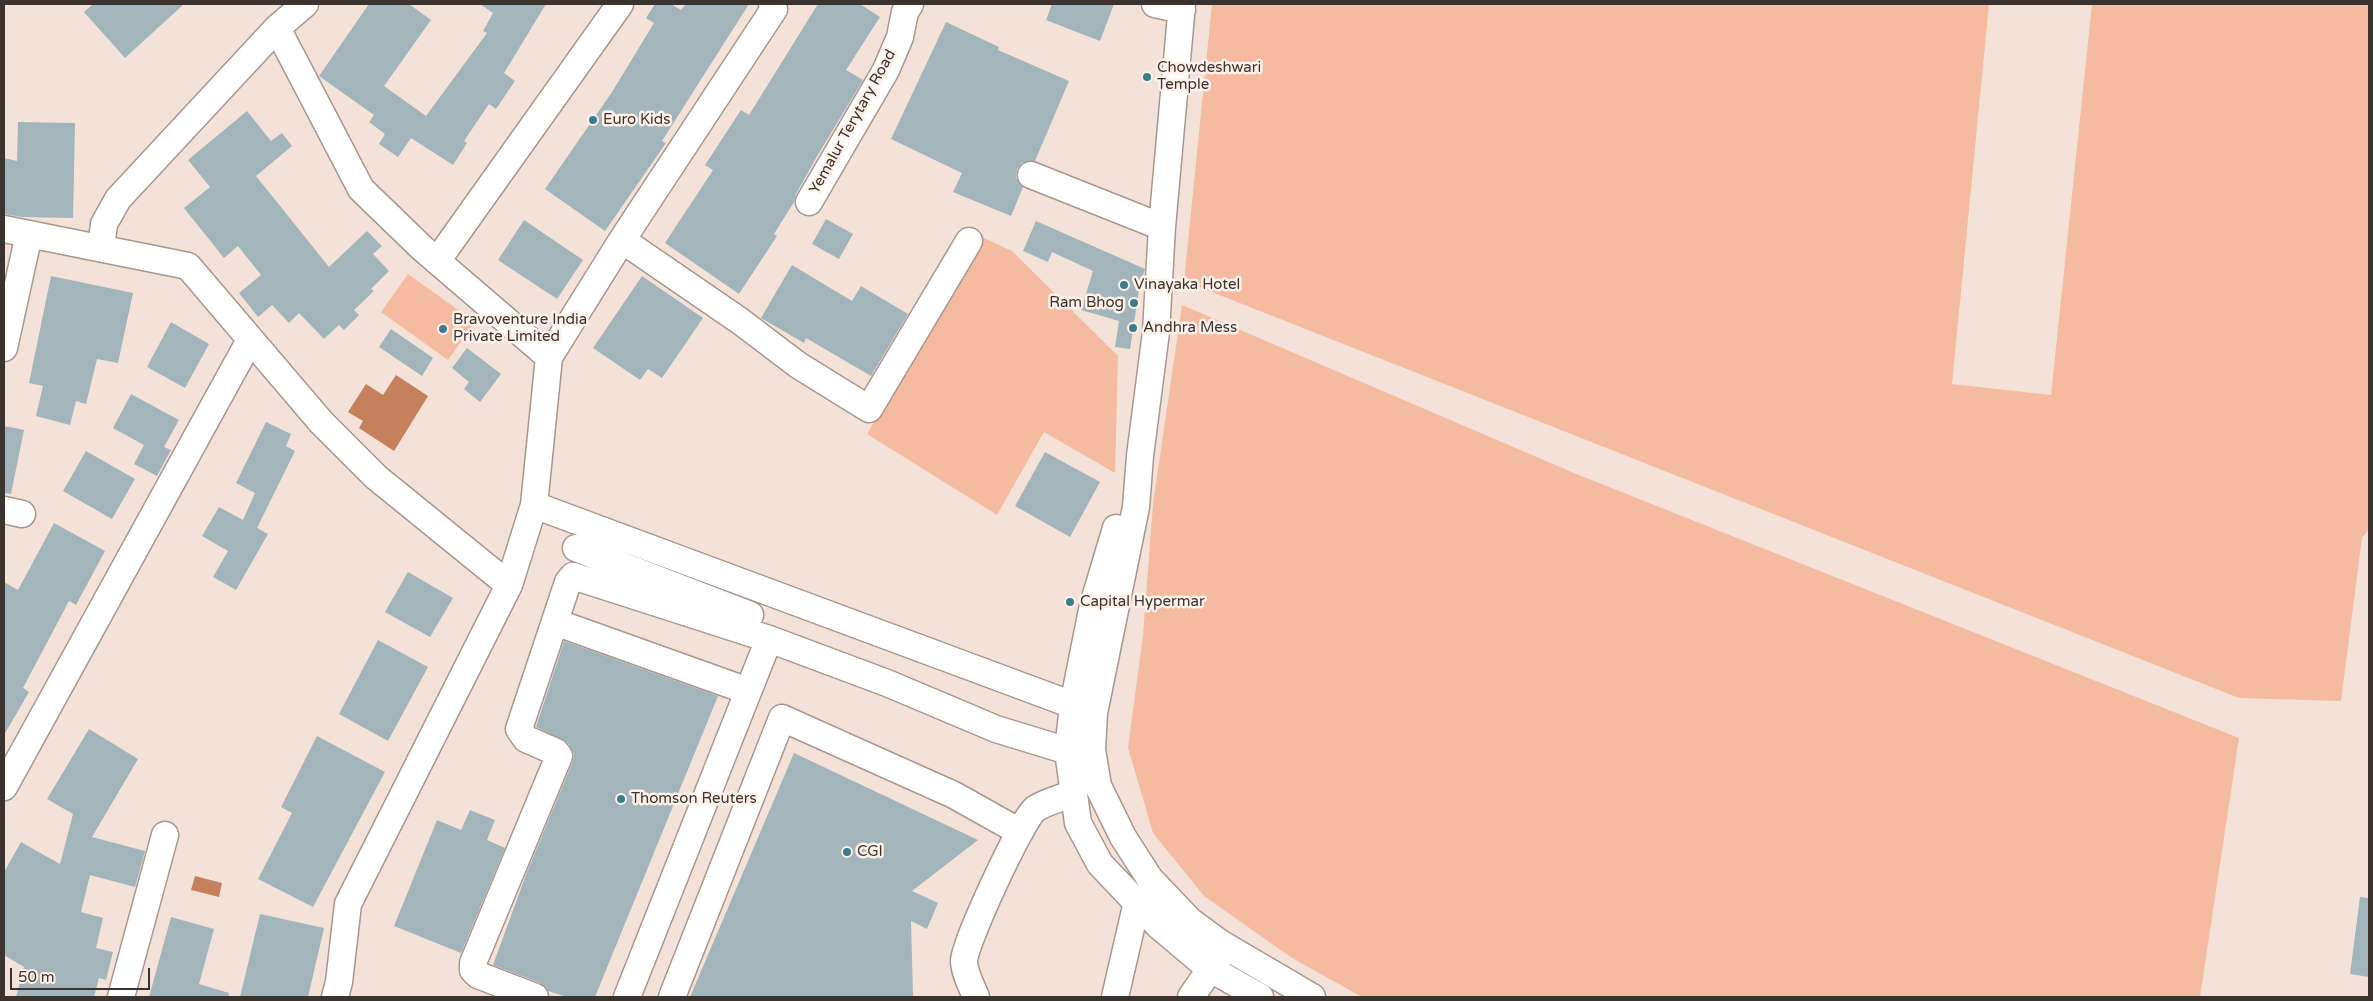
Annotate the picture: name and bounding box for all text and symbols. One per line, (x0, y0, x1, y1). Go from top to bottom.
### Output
street label: Yemalur Terytary Road (806, 47, 900, 197)
place label: Chowdeshwari Temple (1157, 59, 1261, 94)
marker: Chowdeshwari Temple (1141, 71, 1153, 83)
place label: Euro Kids (603, 111, 670, 129)
marker: Euro Kids (587, 114, 599, 126)
place label: Vinayaka Hotel (1134, 276, 1240, 294)
marker: Vinayaka Hotel (1118, 279, 1130, 291)
place label: Ram Bhog (1049, 294, 1124, 312)
marker: Ram Bhog (1128, 297, 1140, 309)
place label: Bravoventure India Private Limited (453, 311, 587, 346)
place label: Andhra Mess (1143, 319, 1237, 337)
marker: Andhra Mess (1127, 322, 1139, 334)
marker: Bravoventure India Private Limited (437, 323, 449, 335)
place label: Capital Hypermar (1080, 593, 1205, 611)
marker: Capital Hypermar (1064, 596, 1076, 608)
place label: Thomson Reuters (631, 790, 757, 808)
marker: Thomson Reuters (615, 793, 627, 805)
place label: CGI (857, 843, 883, 861)
marker: CGI (841, 846, 853, 858)
scale bar (12, 958, 152, 990)
text: 50 m (18, 968, 55, 986)

